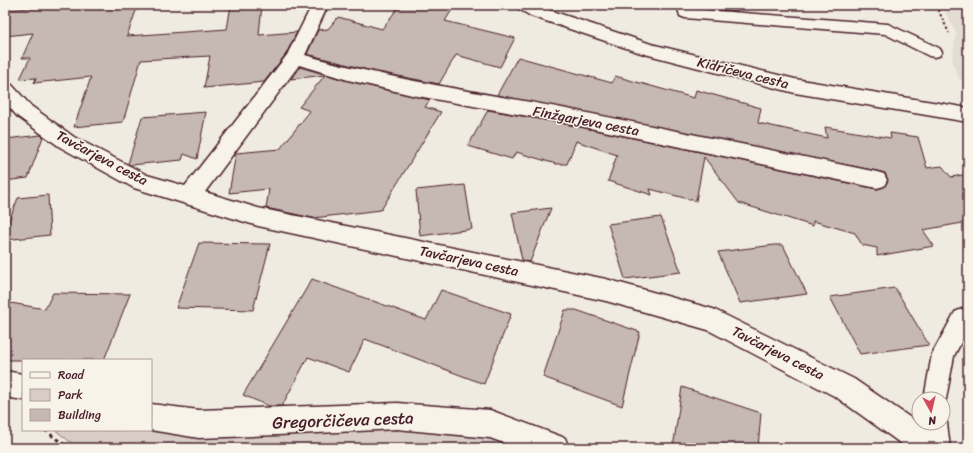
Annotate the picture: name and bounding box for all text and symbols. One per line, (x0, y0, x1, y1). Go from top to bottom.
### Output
street label: Kidričeva cesta (695, 50, 791, 96)
street label: Finžgarjeva cesta (531, 98, 641, 144)
street label: Tavčarjeva cesta (52, 123, 152, 193)
street label: Tavčarjeva cesta (417, 238, 521, 284)
street label: Tavčarjeva cesta (727, 319, 829, 387)
legend (22, 359, 152, 431)
text: Road (58, 364, 85, 386)
text: Park (58, 384, 83, 406)
north arrow (911, 391, 951, 431)
street label: Gregorčičeva cesta (272, 403, 415, 437)
text: Building (58, 404, 101, 426)
text: N (927, 410, 938, 430)

